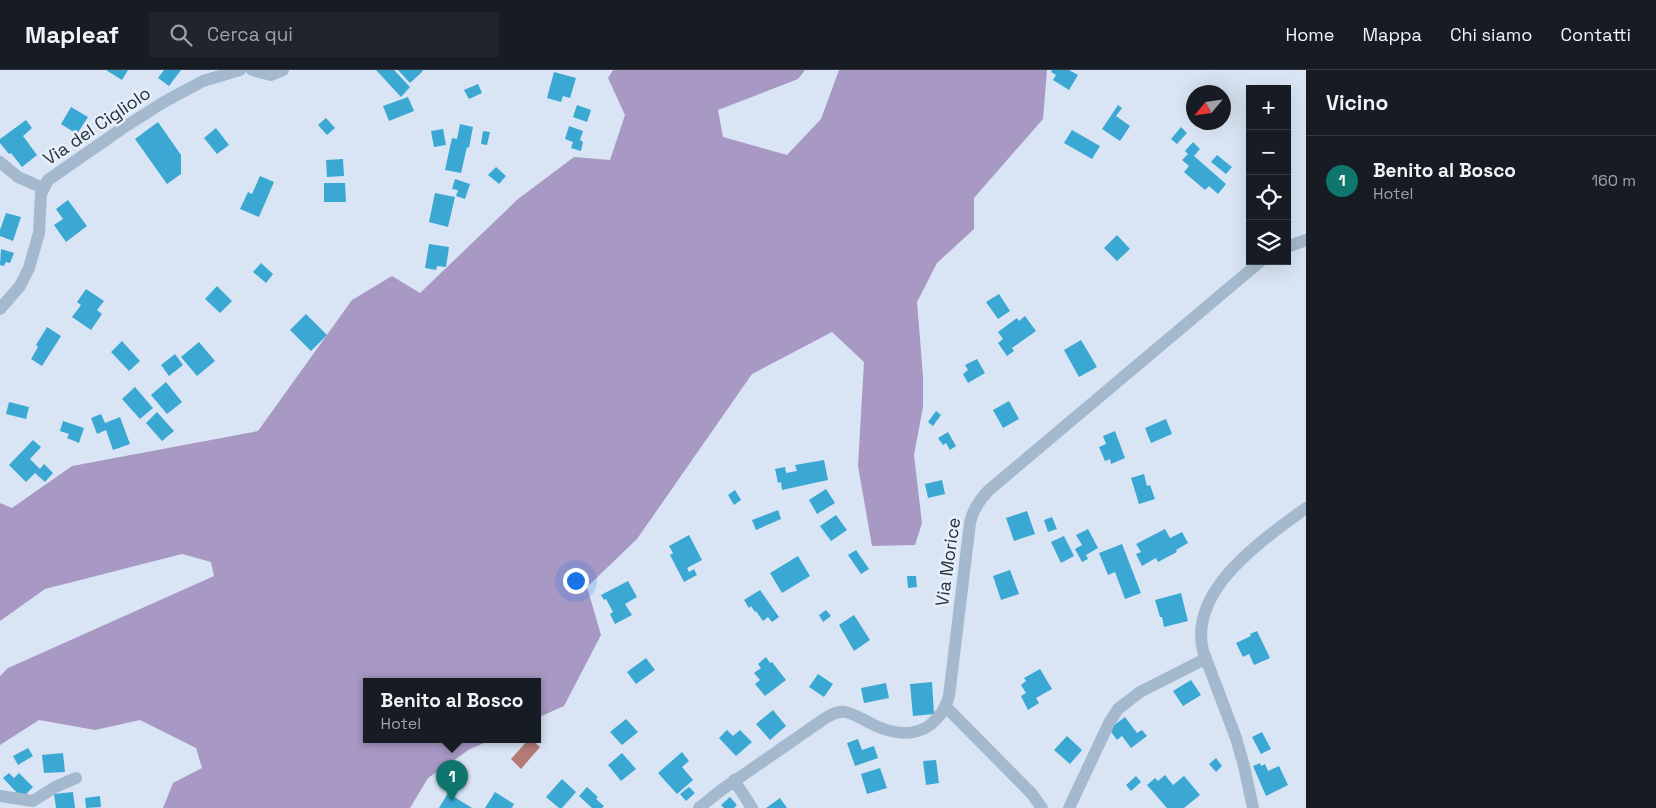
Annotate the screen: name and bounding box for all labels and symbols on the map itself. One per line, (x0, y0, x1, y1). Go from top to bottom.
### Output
street label: Via del Cigliolo (39, 81, 155, 170)
north arrow (1186, 85, 1231, 130)
street label: Via Morice (930, 516, 965, 608)
your location (563, 568, 589, 594)
pin: 1 (436, 760, 468, 801)

